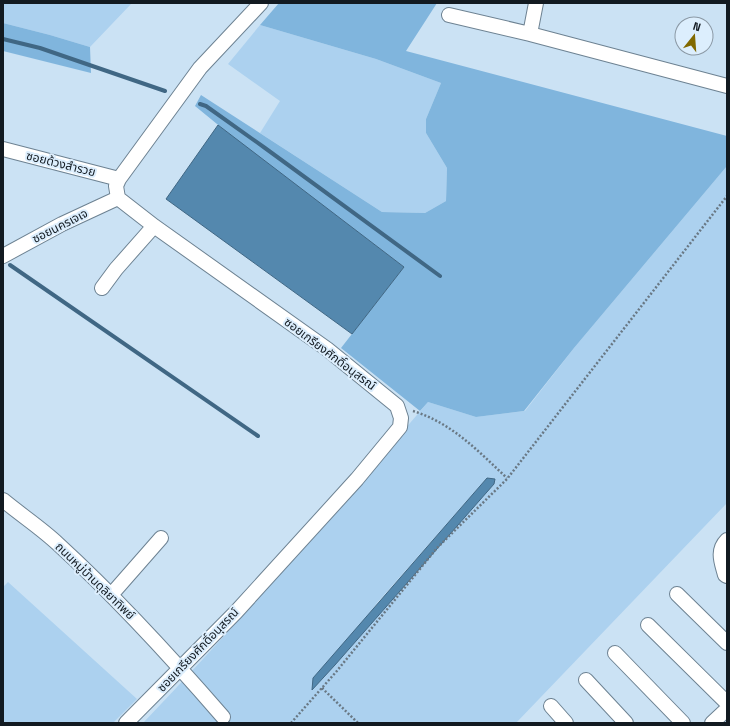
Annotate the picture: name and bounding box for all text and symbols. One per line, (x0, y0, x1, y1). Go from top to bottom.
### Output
north arrow (674, 16, 714, 56)
text: N (691, 19, 702, 34)
street label: ซอยด้วงสำรวย (25, 148, 97, 180)
street label: ซอยนครเจเจ (29, 205, 91, 247)
street label: ซอยเกรียงศักดิ์อนุสรณ์ (281, 314, 379, 394)
street label: ถนนหมู่บ้านดุลิยาทิพย์ (52, 539, 138, 623)
street label: ซอยเกรียงศักดิ์อนุสรณ์ (154, 605, 242, 695)

